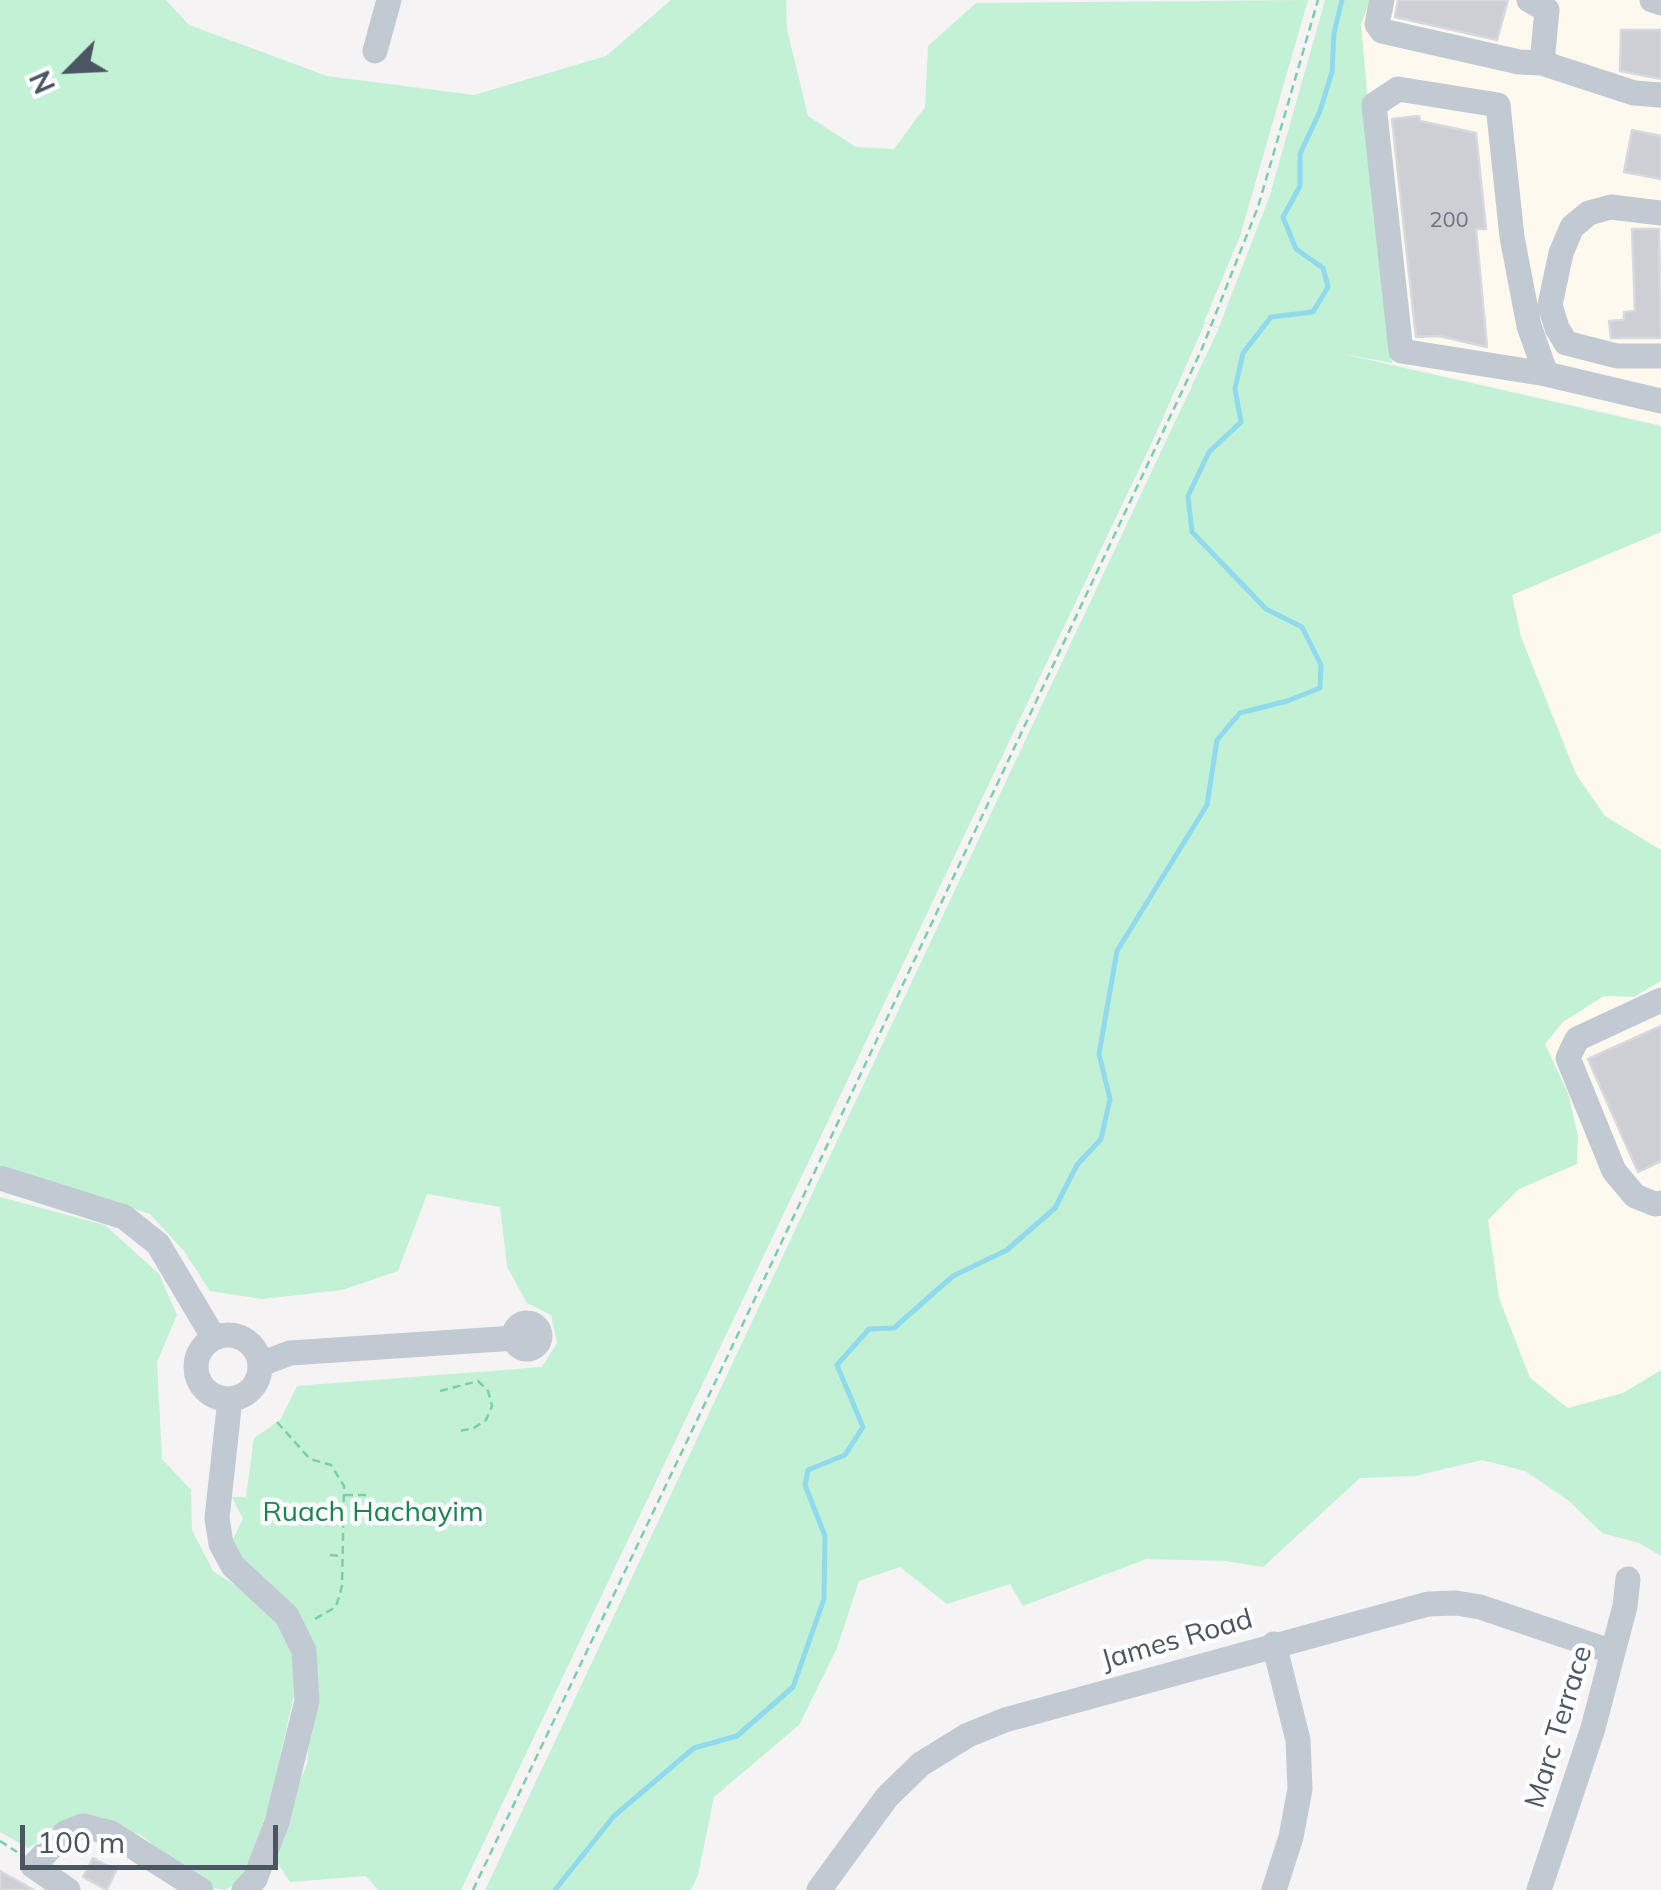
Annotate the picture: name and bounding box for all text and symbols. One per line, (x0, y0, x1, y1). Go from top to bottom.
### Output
north arrow (20, 20, 120, 120)
text: N (22, 66, 62, 99)
house number: 200 (1429, 207, 1469, 233)
park label: Ruach Hachayim (262, 1496, 484, 1530)
street label: James Road (1098, 1602, 1256, 1678)
street label: Marc Terrace (1518, 1642, 1600, 1812)
scale bar (25, 1805, 282, 1867)
text: 100 m (37, 1823, 125, 1861)

